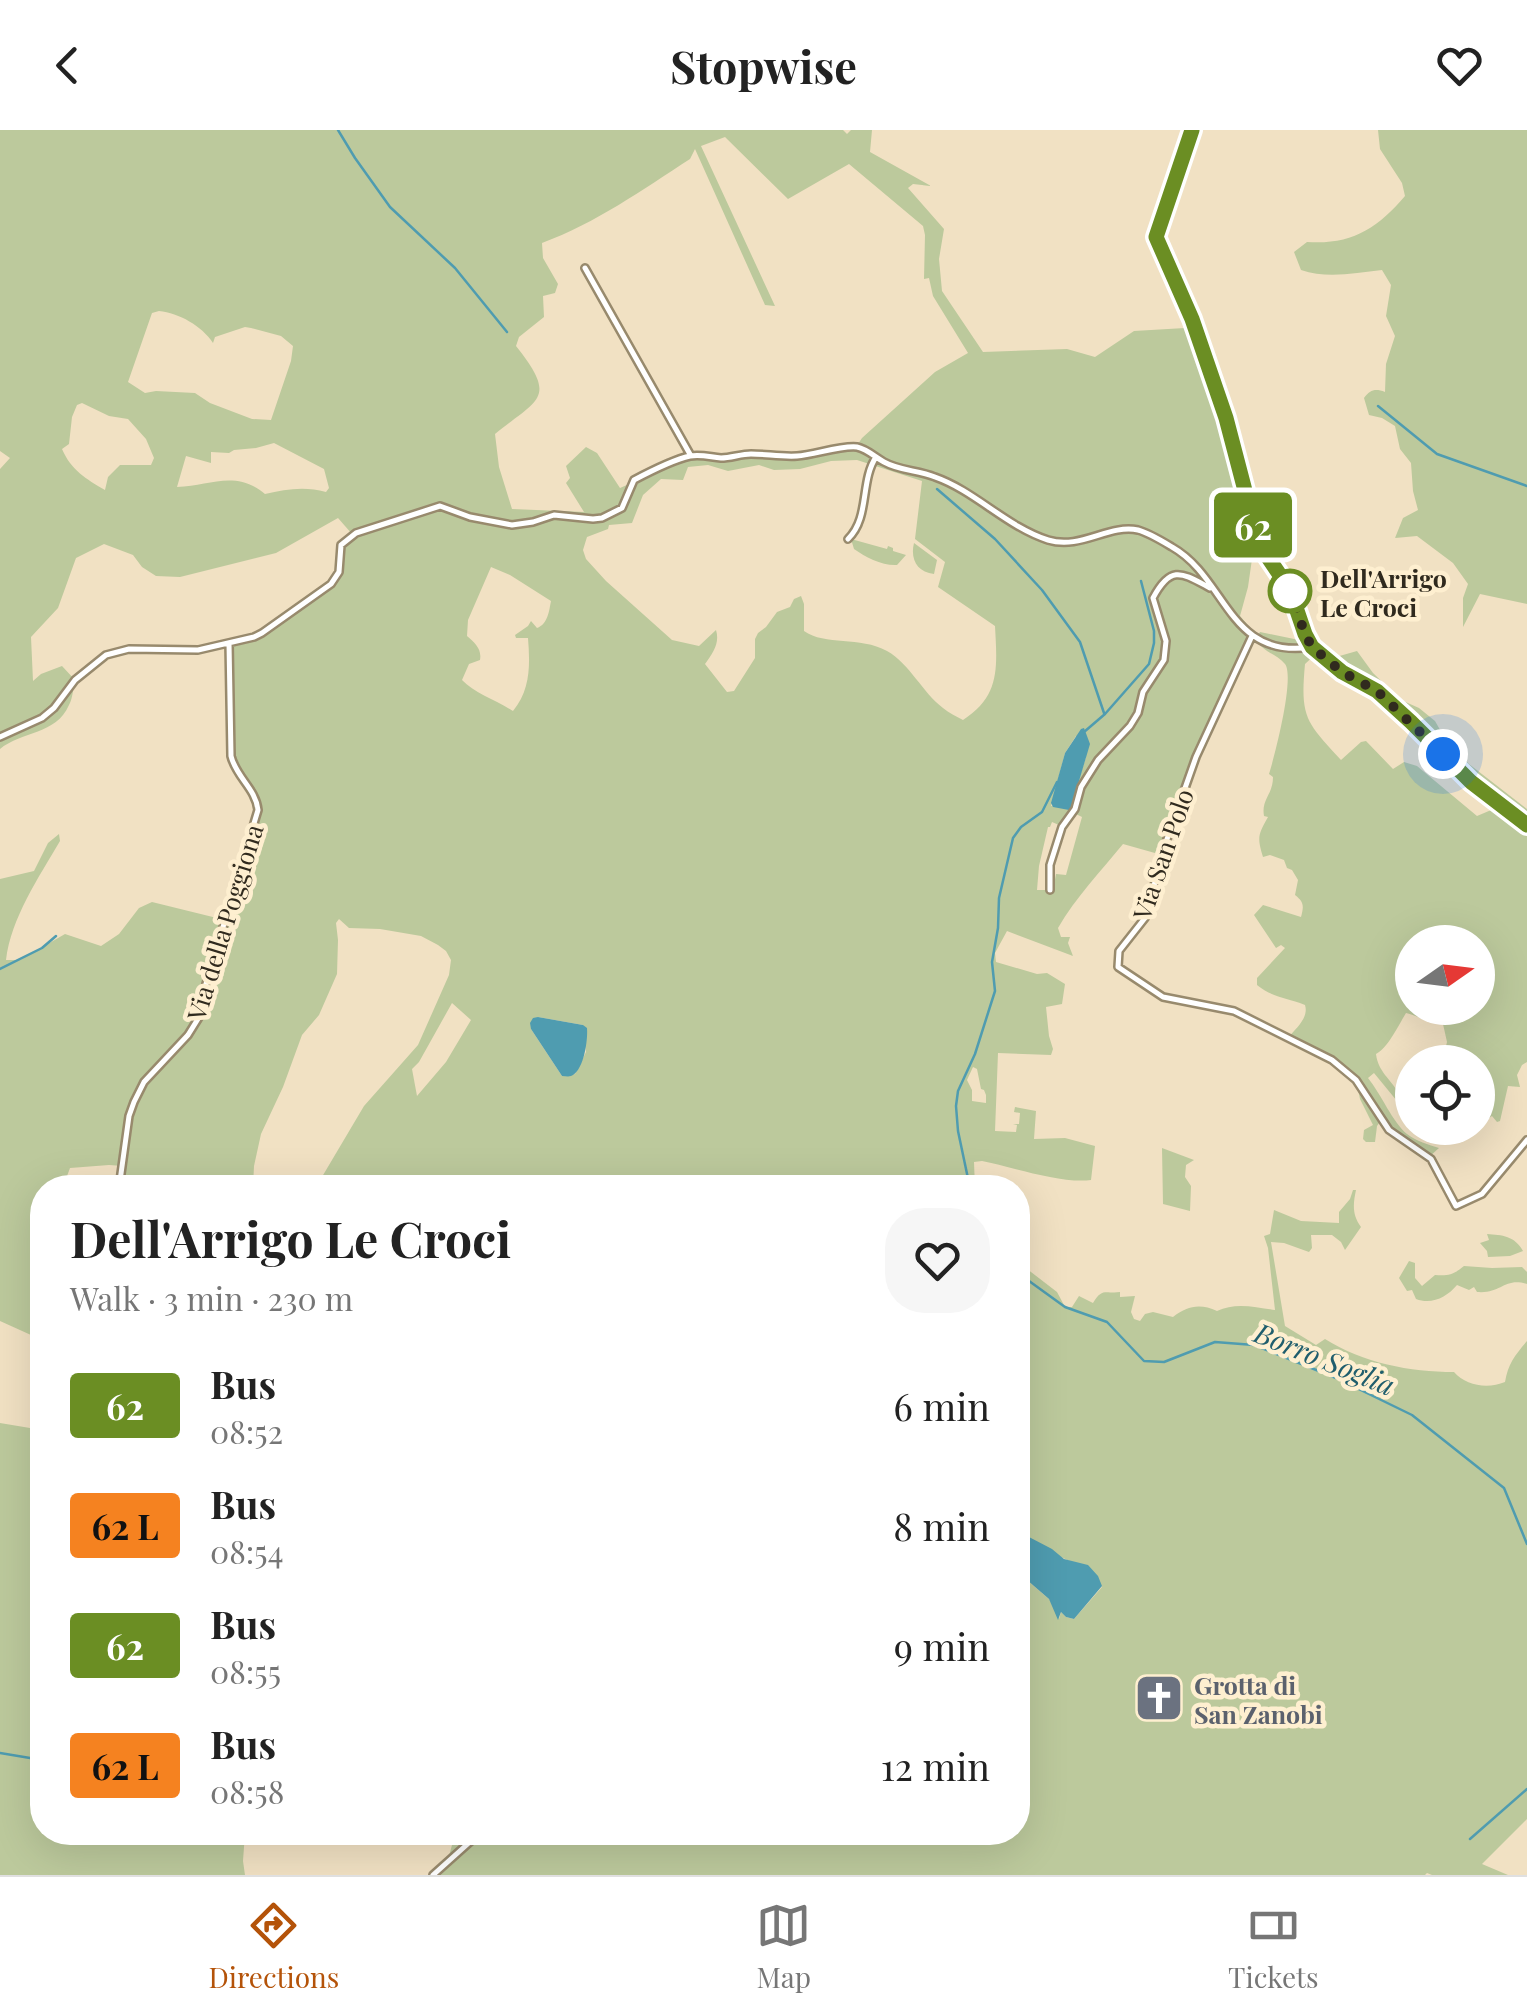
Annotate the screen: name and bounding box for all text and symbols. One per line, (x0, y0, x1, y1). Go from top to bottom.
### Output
text: Stopwise (670, 35, 857, 95)
icon: back (40, 38, 95, 93)
icon: heart (1432, 38, 1487, 93)
line badge: 62 (1208, 492, 1298, 558)
text: 62 (1234, 502, 1272, 549)
place label: Dell'Arrigo Le Croci (1320, 561, 1447, 623)
marker: Dell'Arrigo Le Croci (1269, 570, 1311, 612)
your location (1418, 729, 1468, 779)
street label: Via San Polo (1124, 784, 1200, 925)
street label: Via della Poggiona (178, 819, 270, 1025)
north arrow (1395, 925, 1495, 1025)
map controls (1395, 925, 1495, 1145)
button: locate (1395, 1045, 1495, 1145)
text: Dell'Arrigo Le Croci (70, 1206, 511, 1270)
button: heart (885, 1208, 990, 1313)
text: Walk · 3 min · 230 m (70, 1276, 353, 1319)
water label: Borro Soglia (1249, 1313, 1401, 1403)
text: Bus (210, 1358, 276, 1409)
text: 6 min (893, 1380, 990, 1431)
text: 62 (106, 1382, 144, 1429)
text: 08:52 (210, 1409, 283, 1452)
text: Bus (210, 1478, 276, 1529)
text: 8 min (893, 1500, 990, 1551)
text: 62 L (91, 1502, 159, 1549)
text: 08:54 (210, 1529, 283, 1572)
text: Bus (210, 1598, 276, 1649)
text: 9 min (894, 1620, 990, 1671)
text: 62 (106, 1622, 144, 1669)
text: 08:55 (210, 1649, 281, 1692)
place label: Grotta di San Zanobi (1194, 1668, 1323, 1730)
church icon: Grotta di San Zanobi (1133, 1672, 1185, 1724)
text: Bus (210, 1718, 276, 1769)
text: 12 min (881, 1740, 990, 1791)
text: 62 L (91, 1742, 159, 1789)
text: 08:58 (210, 1769, 284, 1812)
tab: Directions (208, 1898, 339, 1995)
tab: Map (756, 1898, 811, 1995)
tab: Tickets (1228, 1898, 1319, 1995)

